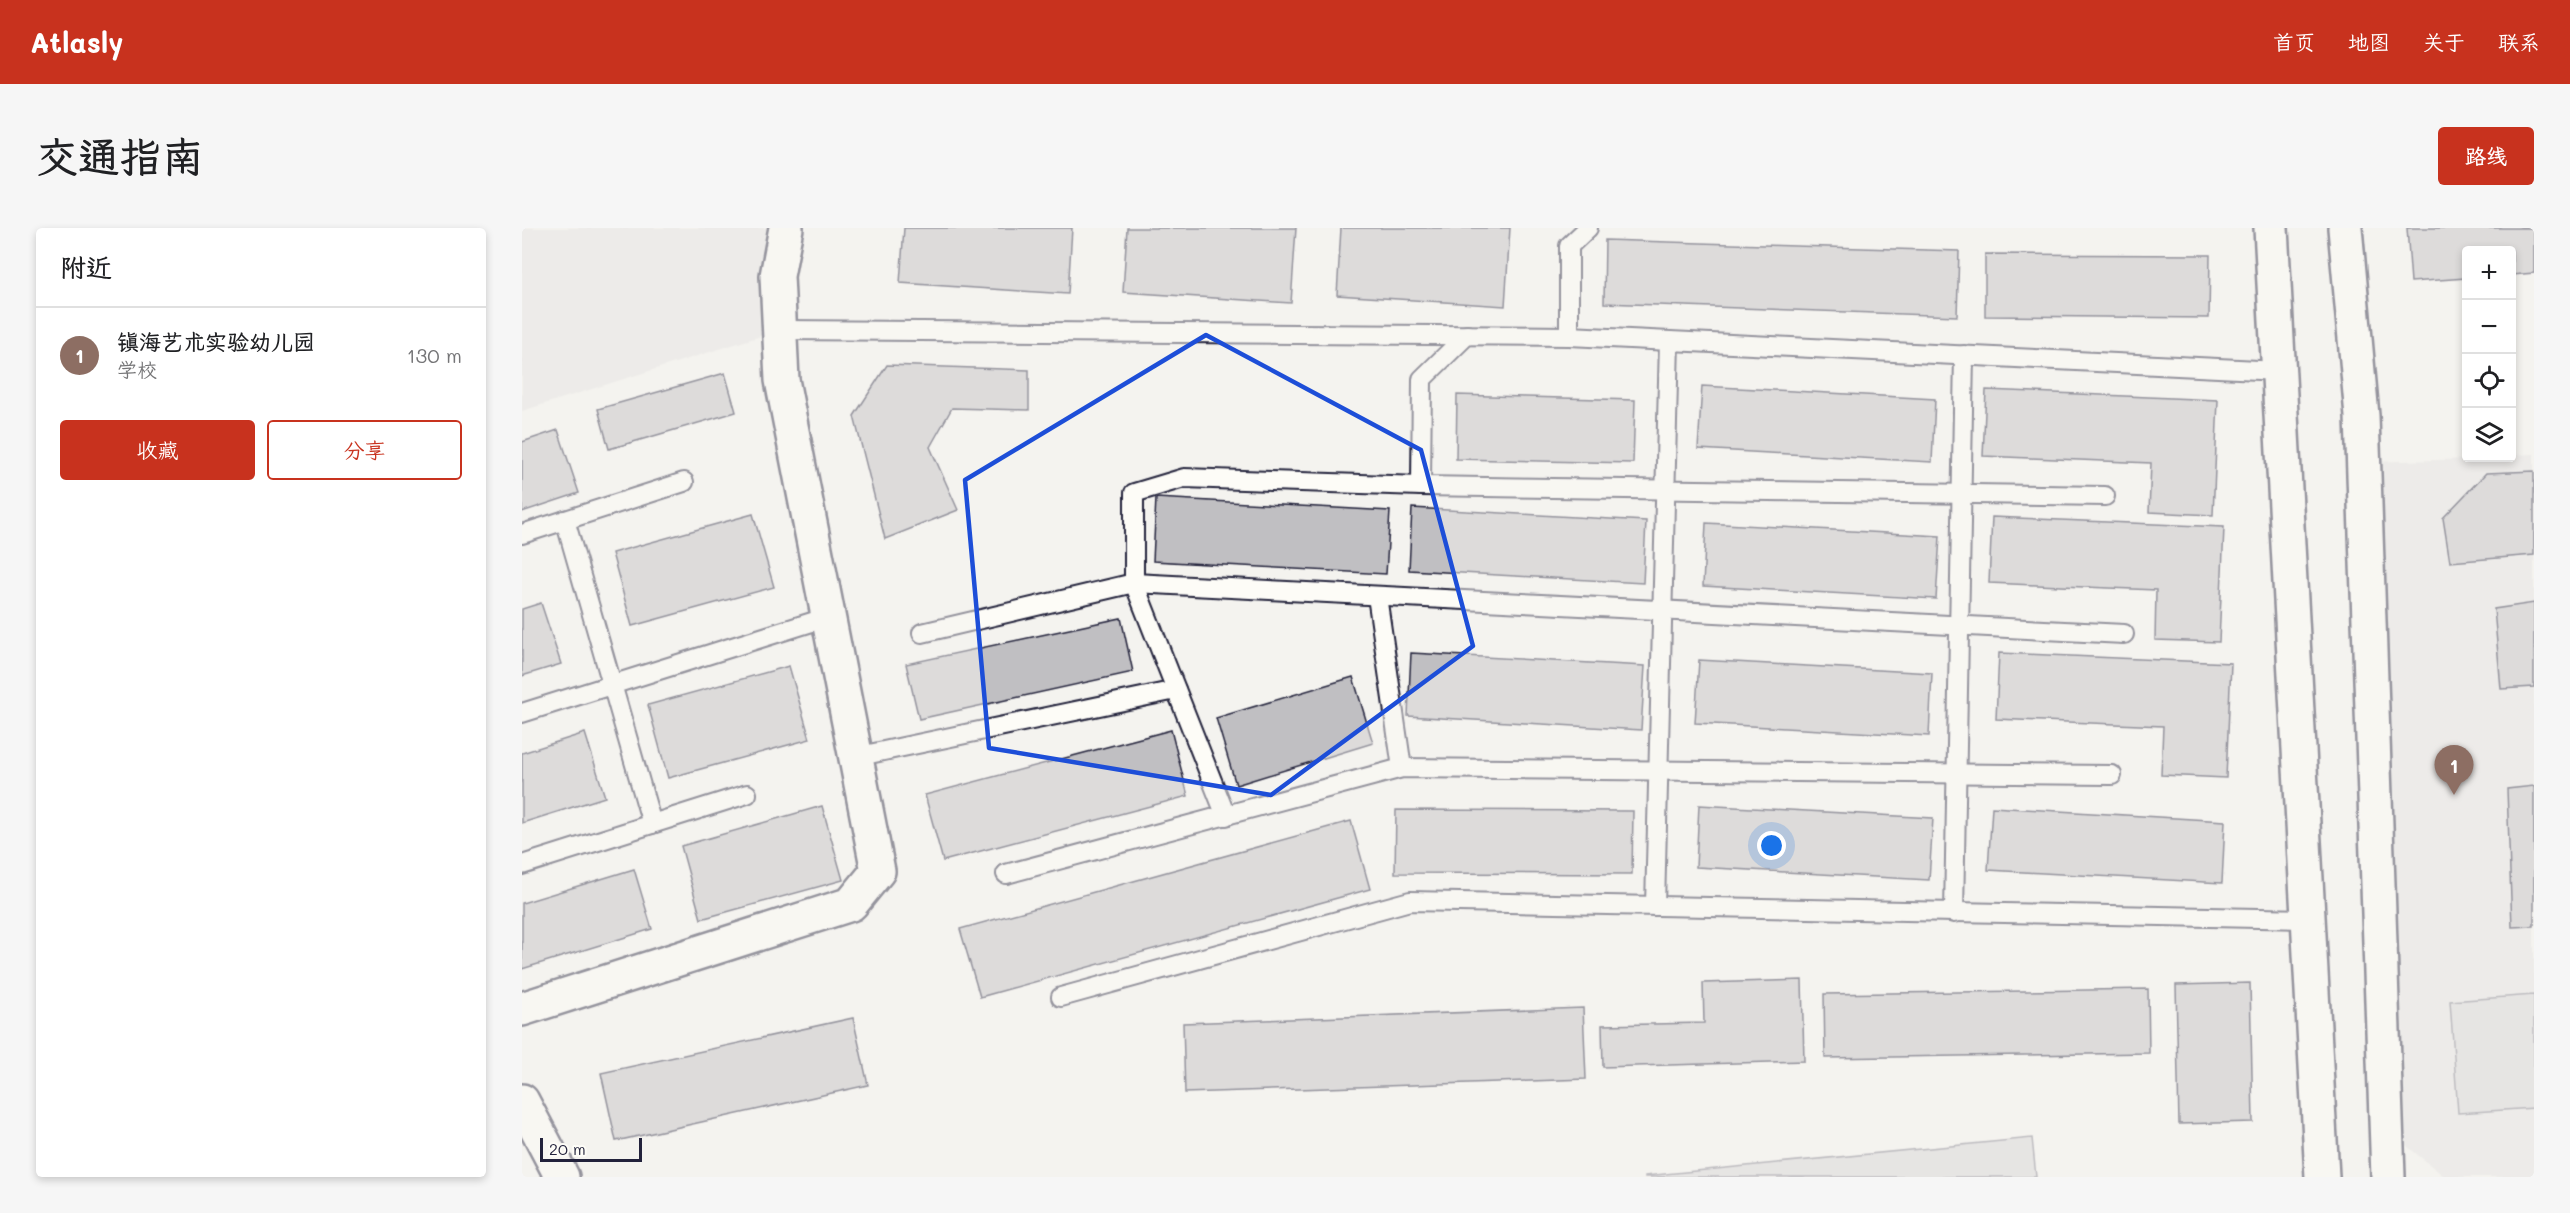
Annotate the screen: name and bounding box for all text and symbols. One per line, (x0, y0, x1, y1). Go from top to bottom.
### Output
text: Atlasly (30, 24, 124, 60)
text: 首页 (2273, 28, 2315, 55)
text: 地图 (2348, 28, 2390, 55)
text: 关于 (2423, 28, 2465, 55)
text: 联系 (2498, 28, 2540, 55)
button: 路线 (2438, 127, 2534, 185)
text: 交通指南 (36, 128, 204, 183)
map controls (2462, 246, 2516, 462)
button: + (2462, 246, 2516, 300)
text: 附近 (60, 250, 112, 284)
button: − (2462, 300, 2516, 354)
text: 镇海艺术实验幼儿园 (117, 327, 315, 356)
text: 1 (75, 342, 84, 368)
text: 130 m (407, 342, 462, 368)
button: locate (2462, 354, 2516, 408)
text: 学校 (117, 356, 157, 382)
button: layers (2462, 408, 2516, 462)
button: 收藏 (60, 420, 255, 480)
button: 分享 (267, 420, 462, 480)
pin: 1 (2434, 746, 2474, 795)
your location (1757, 831, 1786, 860)
scale bar (540, 1135, 642, 1162)
text: 20 m (549, 1138, 586, 1159)

